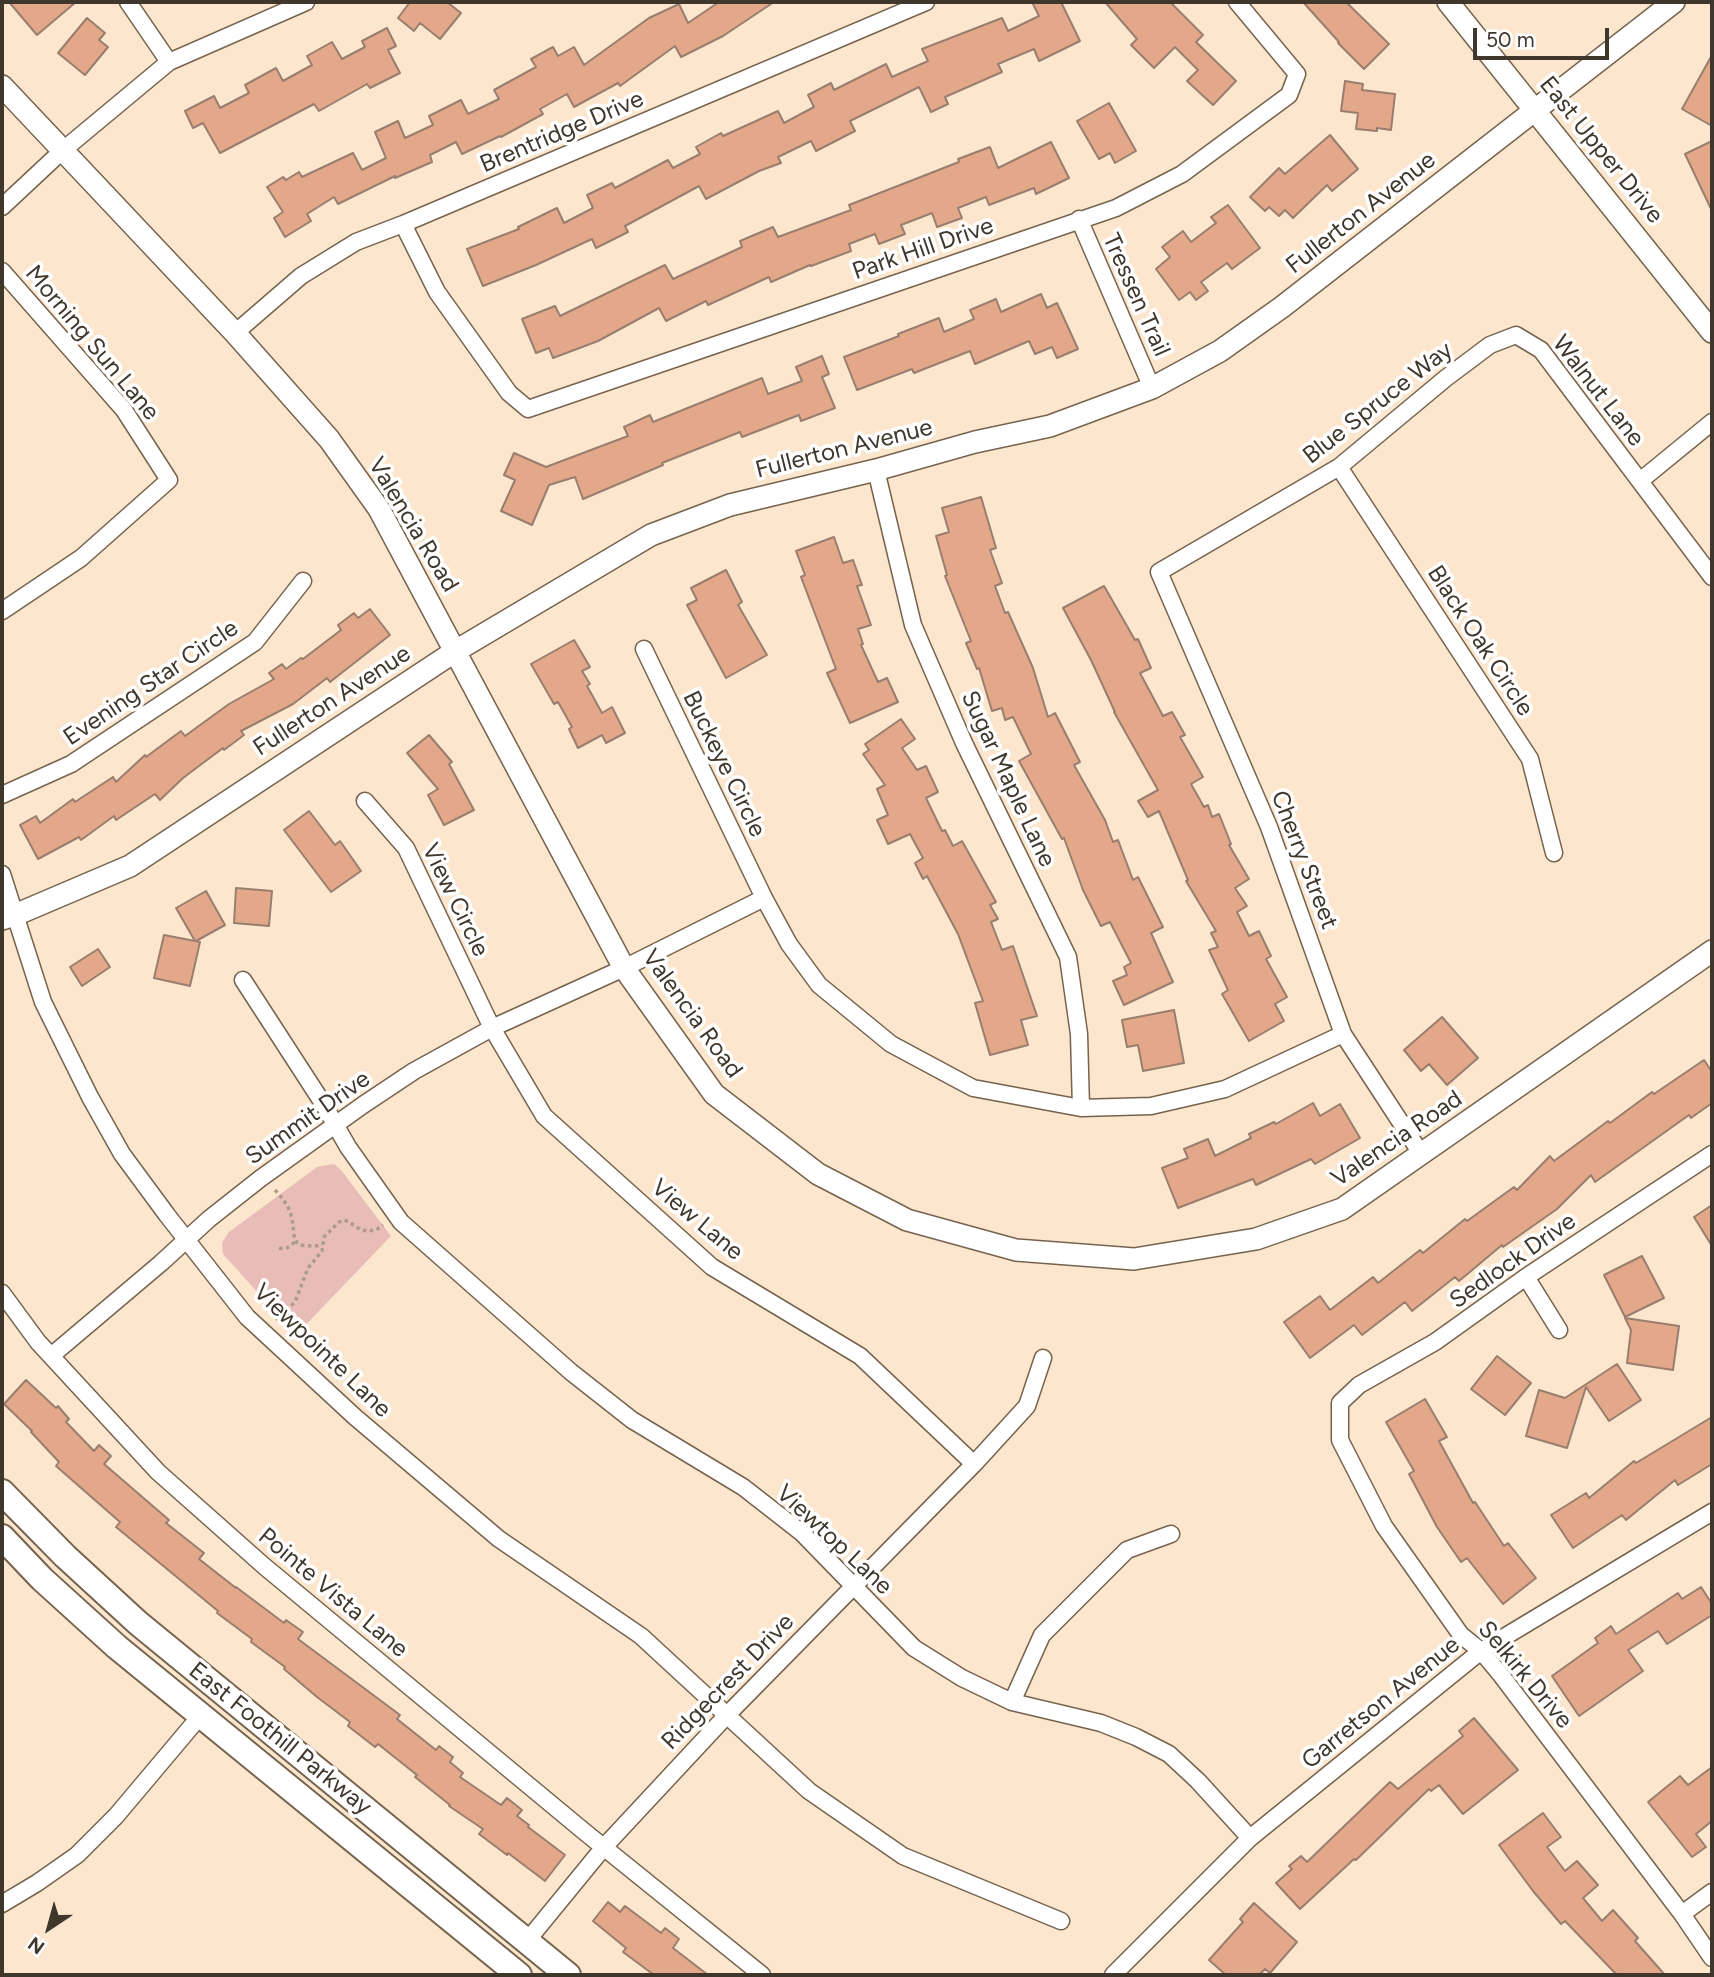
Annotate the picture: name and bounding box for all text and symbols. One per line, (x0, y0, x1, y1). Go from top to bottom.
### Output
scale bar (1476, 14, 1612, 58)
text: 50 m (1486, 27, 1535, 52)
street label: East Upper Drive (1533, 71, 1669, 229)
street label: Brentridge Drive (476, 85, 648, 179)
street label: Fullerton Avenue (1281, 146, 1441, 280)
street label: Park Hill Drive (849, 211, 997, 287)
street label: Tressen Trail (1096, 229, 1176, 361)
street label: Morning Sun Lane (19, 260, 165, 426)
street label: Walnut Lane (1546, 330, 1650, 452)
street label: Blue Spruce Way (1298, 336, 1458, 470)
street label: Fullerton Avenue (753, 413, 935, 485)
street label: Valencia Road (362, 453, 464, 597)
street label: Black Oak Circle (1421, 560, 1539, 722)
street label: Evening Star Circle (58, 614, 244, 752)
street label: Fullerton Avenue (248, 640, 416, 762)
street label: Buckeye Circle (676, 686, 772, 842)
street label: Sugar Maple Lane (955, 686, 1061, 872)
street label: Cherry Street (1264, 787, 1344, 933)
street label: View Circle (415, 839, 495, 961)
street label: Valencia Road (636, 944, 748, 1084)
street label: Summit Drive (240, 1065, 376, 1171)
street label: Valencia Road (1326, 1085, 1468, 1193)
street label: View Lane (645, 1173, 749, 1267)
street label: Sedlock Drive (1444, 1207, 1582, 1315)
street label: Viewpointe Lane (247, 1278, 397, 1424)
street label: Viewtop Lane (770, 1479, 898, 1601)
street label: Pointe Vista Lane (252, 1522, 414, 1664)
street label: Ridgecrest Drive (656, 1608, 800, 1756)
street label: Selkirk Drive (1472, 1615, 1578, 1735)
street label: Garretson Avenue (1296, 1631, 1466, 1775)
street label: East Foothill Parkway (183, 1656, 377, 1822)
north arrow (14, 1893, 84, 1963)
text: N (24, 1932, 49, 1959)

